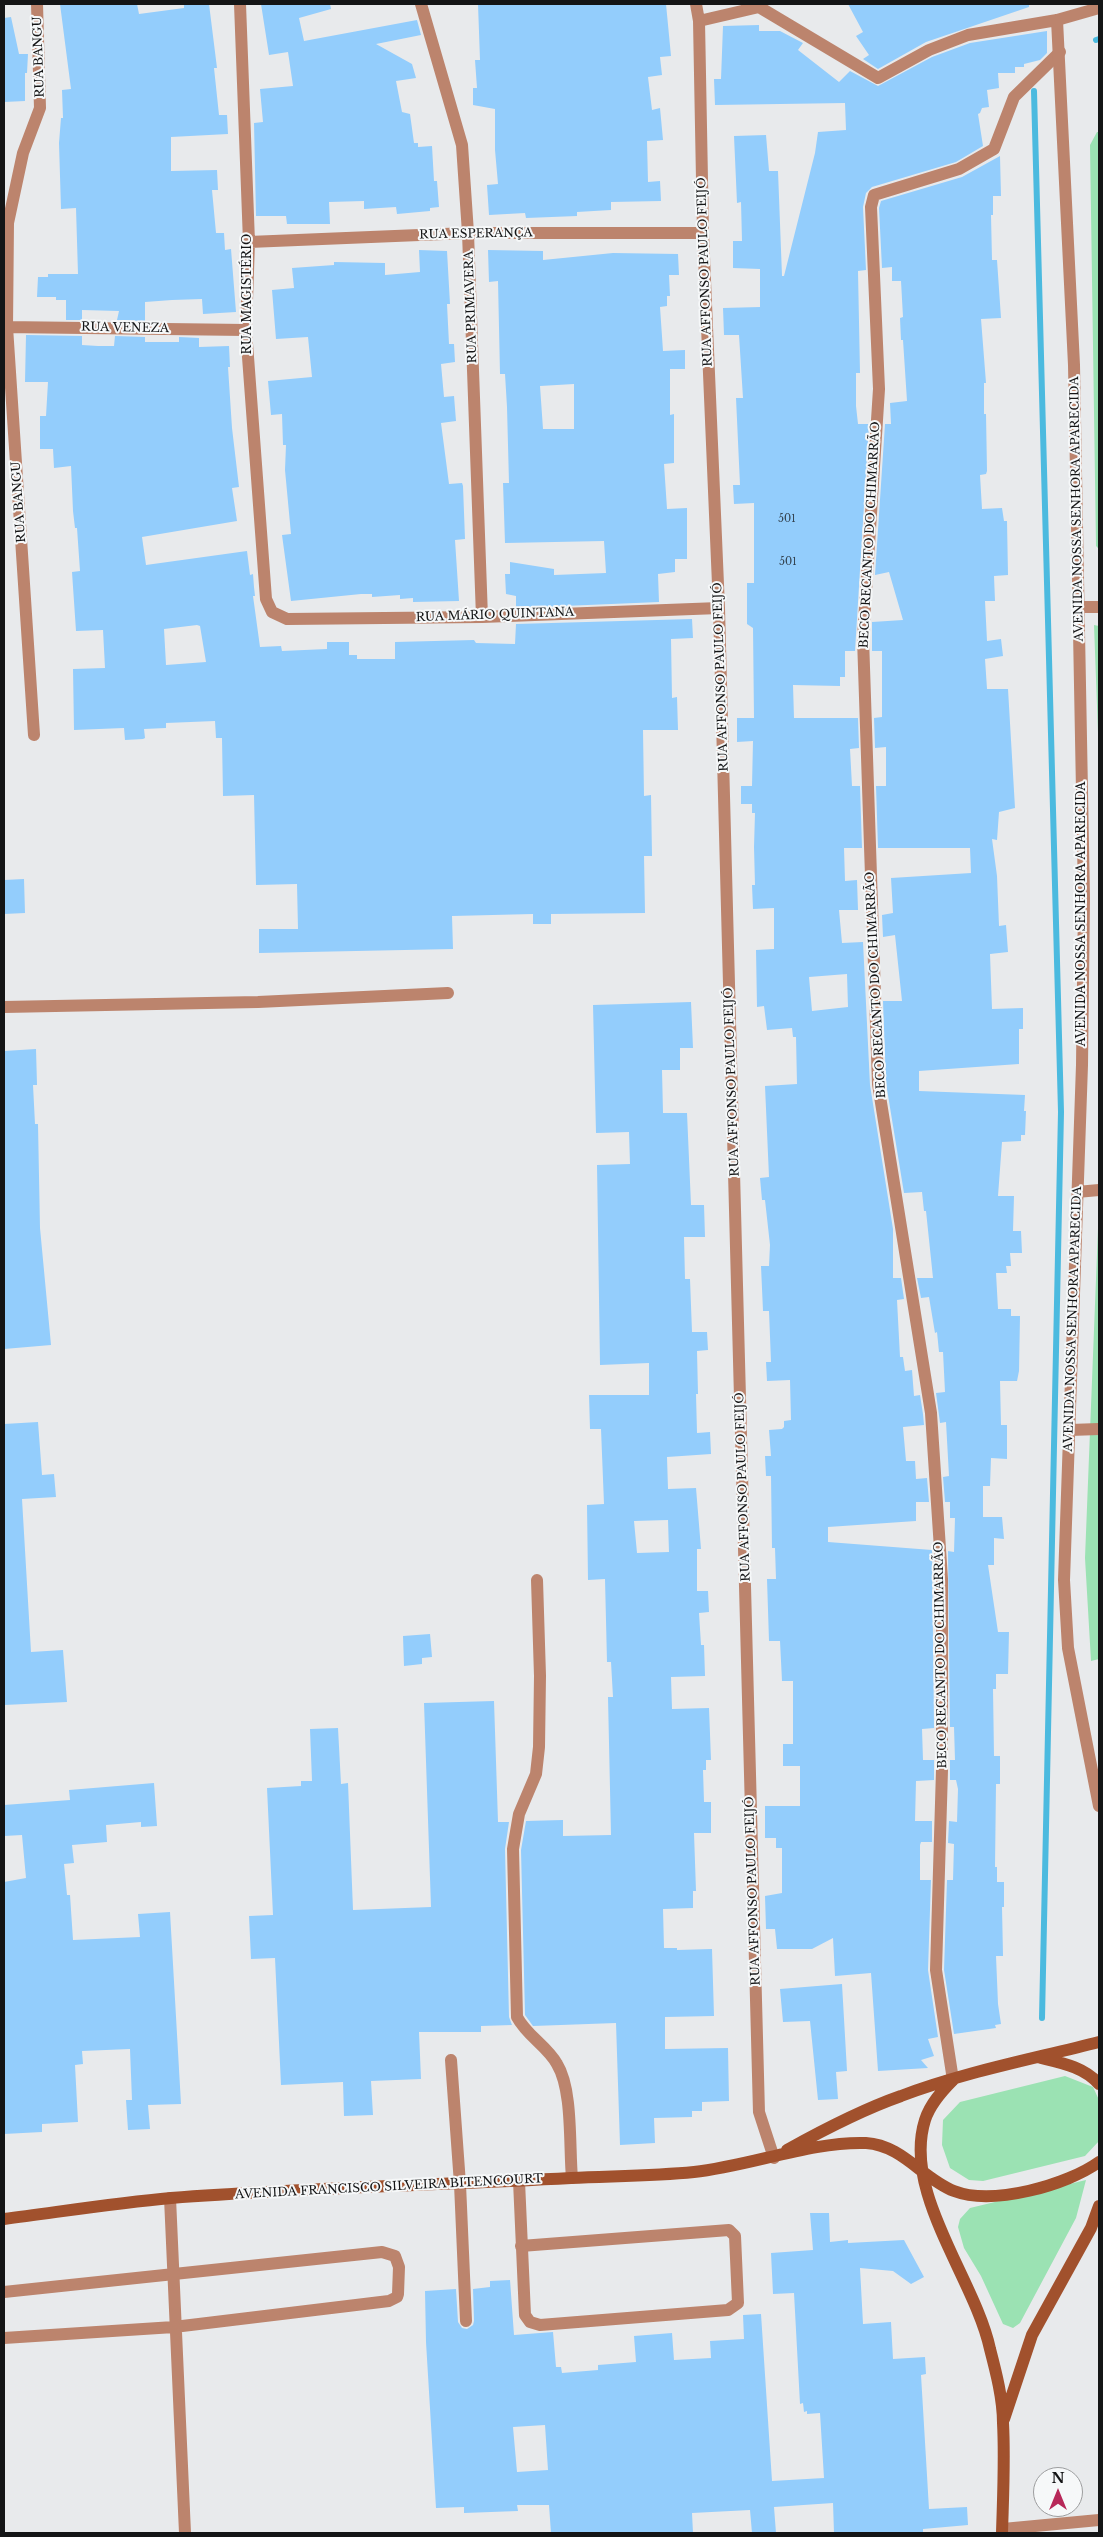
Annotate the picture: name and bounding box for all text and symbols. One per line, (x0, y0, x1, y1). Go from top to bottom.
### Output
street label: RUA BANGU (30, 16, 48, 98)
street label: RUA AFFONSO PAULO FEIJÓ (694, 177, 716, 367)
street label: RUA ESPERANÇA (419, 226, 533, 242)
street label: RUA MAGISTÉRIO (241, 234, 255, 354)
street label: RUA PRIMAVERA (462, 250, 480, 364)
street label: RUA VENEZA (81, 320, 169, 336)
street label: AVENIDA NOSSA SENHORA APARECIDA (1067, 376, 1087, 642)
street label: BECO RECANTO DO CHIMARRÃO (857, 421, 883, 649)
street label: RUA BANGU (9, 461, 29, 543)
house number: 501 (778, 513, 796, 525)
house number: 501 (779, 556, 797, 568)
street label: RUA AFFONSO PAULO FEIJÓ (710, 582, 732, 772)
street label: RUA MÁRIO QUINTANA (416, 605, 574, 625)
street label: AVENIDA NOSSA SENHORA APARECIDA (1075, 781, 1089, 1047)
street label: BECO RECANTO DO CHIMARRÃO (863, 871, 889, 1099)
street label: RUA AFFONSO PAULO FEIJÓ (721, 987, 743, 1177)
street label: AVENIDA NOSSA SENHORA APARECIDA (1061, 1186, 1085, 1452)
street label: RUA AFFONSO PAULO FEIJÓ (732, 1392, 754, 1582)
street label: BECO RECANTO DO CHIMARRÃO (932, 1541, 950, 1769)
street label: RUA AFFONSO PAULO FEIJÓ (742, 1796, 764, 1986)
street label: AVENIDA FRANCISCO SILVEIRA BITENCOURT (235, 2172, 543, 2202)
north arrow (1033, 2467, 1083, 2517)
text: N (1051, 2469, 1065, 2487)

